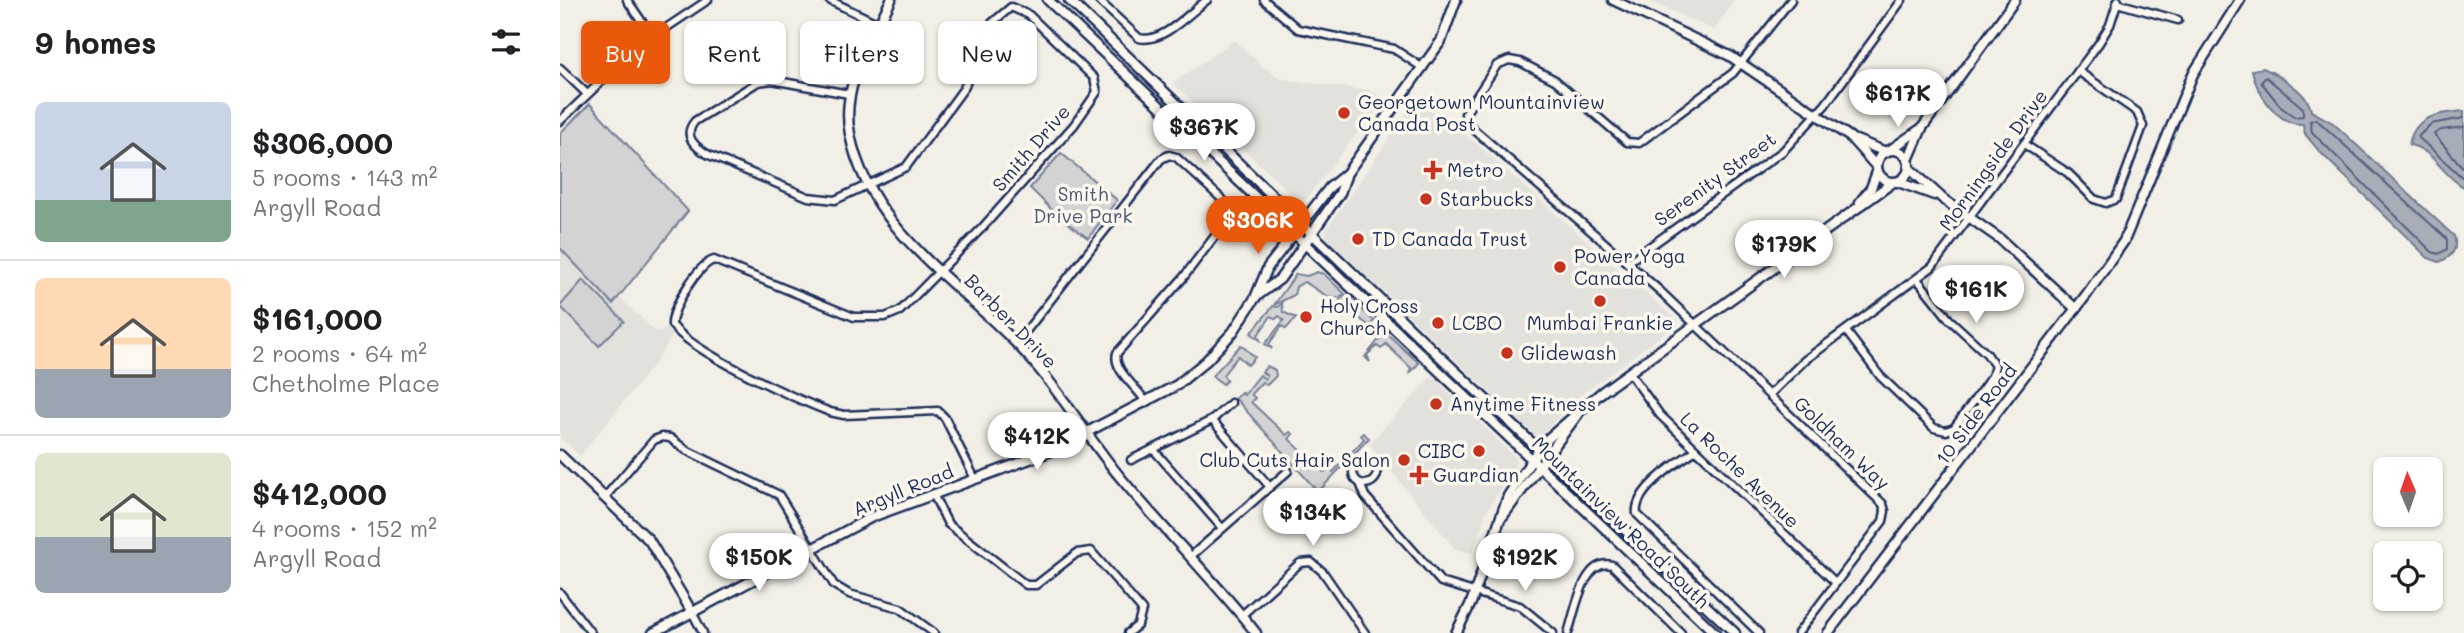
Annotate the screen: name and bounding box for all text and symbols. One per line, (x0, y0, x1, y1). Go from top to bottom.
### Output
chip: Buy (581, 21, 670, 84)
chip: Rent (684, 21, 786, 84)
chip: Filters (800, 21, 924, 84)
chip: New (938, 21, 1037, 84)
text: 9 homes (35, 22, 156, 62)
icon: filters (487, 23, 525, 61)
pin: $617K (1849, 69, 1947, 129)
text: $617K (1865, 77, 1931, 107)
street label: Morningside Drive (1933, 84, 2052, 235)
place label: Georgetown Mountainview Canada Post (1358, 89, 1605, 136)
street label: Smith Drive (986, 99, 1075, 196)
pin: $367K (1155, 104, 1253, 163)
marker: Georgetown Mountainview Canada Post (1336, 105, 1352, 121)
text: $367K (1169, 111, 1239, 141)
text: $306,000 (252, 122, 393, 162)
street label: Serenity Street (1649, 126, 1781, 231)
icon: home (91, 130, 175, 214)
place label: Metro (1447, 157, 1503, 182)
text: 5 rooms · 143 m² (252, 162, 438, 192)
marker: Metro (1425, 162, 1441, 178)
park label: Smith Drive Park (1033, 181, 1133, 228)
place label: Starbucks (1440, 186, 1533, 211)
marker: Starbucks (1418, 191, 1434, 207)
text: Argyll Road (252, 192, 381, 222)
pin: $306K (1209, 196, 1307, 256)
text: $306K (1222, 204, 1294, 234)
pin: $179K (1735, 220, 1833, 280)
place label: TD Canada Trust (1372, 226, 1528, 251)
text: $179K (1751, 228, 1817, 258)
marker: TD Canada Trust (1350, 231, 1366, 247)
place label: Power Yoga Canada (1574, 243, 1686, 290)
marker: Power Yoga Canada (1552, 259, 1568, 275)
pin: $161K (1927, 266, 2025, 325)
street label: Barber Drive (960, 268, 1063, 374)
text: $161K (1944, 273, 2008, 303)
place label: Holy Cross Church (1320, 293, 1418, 340)
marker: Mumbai Frankie (1592, 293, 1608, 309)
text: $161,000 (252, 298, 382, 338)
icon: home (91, 306, 175, 390)
marker: Holy Cross Church (1298, 309, 1314, 325)
place label: LCBO (1452, 310, 1502, 335)
place label: Mumbai Frankie (1527, 310, 1673, 335)
marker: LCBO (1430, 315, 1446, 331)
text: 2 rooms · 64 m² (252, 338, 427, 368)
place label: Glidewash (1521, 340, 1616, 365)
marker: Glidewash (1499, 345, 1515, 361)
street label: 10 Side Road (1929, 358, 2022, 469)
text: Chetholme Place (252, 368, 440, 398)
street label: Goldham Way (1789, 390, 1896, 495)
place label: Anytime Fitness (1450, 391, 1596, 416)
marker: Anytime Fitness (1428, 396, 1444, 412)
street label: La Roche Avenue (1675, 406, 1805, 533)
pin: $412K (988, 412, 1086, 472)
text: $412K (1004, 420, 1070, 450)
street label: Mountainview Road South (1527, 430, 1715, 613)
place label: CIBC (1418, 438, 1465, 463)
marker: CIBC (1471, 443, 1487, 459)
place label: Club Cuts Hair Salon (1200, 447, 1390, 472)
marker: Club Cuts Hair Salon (1396, 452, 1412, 468)
north arrow (2373, 457, 2443, 527)
map controls (2373, 457, 2443, 611)
street label: Argyll Road (849, 458, 957, 521)
place label: Guardian (1433, 462, 1519, 487)
marker: Guardian (1411, 467, 1427, 483)
text: $412,000 (252, 473, 387, 513)
icon: home (91, 481, 175, 565)
pin: $134K (1264, 489, 1362, 548)
text: $134K (1279, 496, 1347, 526)
text: 4 rooms · 152 m² (252, 513, 437, 543)
pin: $150K (710, 534, 808, 593)
pin: $192K (1476, 534, 1574, 593)
text: $150K (725, 541, 793, 571)
text: $192K (1492, 541, 1558, 571)
button: locate (2373, 541, 2443, 611)
text: Argyll Road (252, 543, 381, 573)

